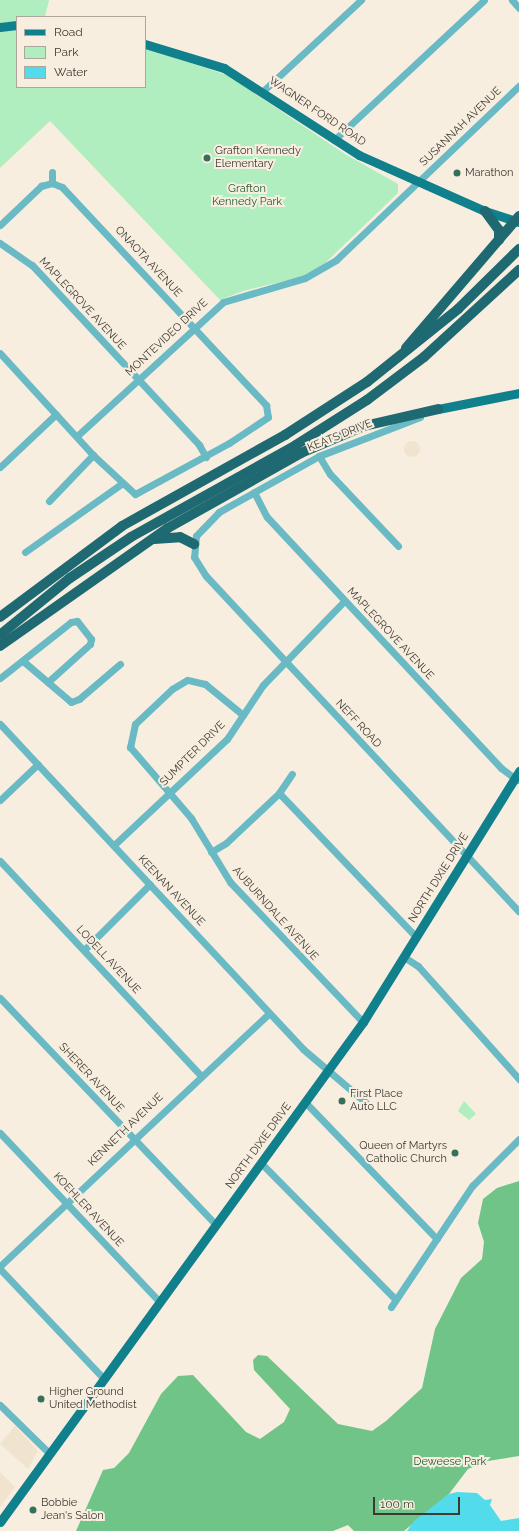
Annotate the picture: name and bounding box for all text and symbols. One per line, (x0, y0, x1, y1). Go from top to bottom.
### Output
legend (16, 16, 146, 88)
text: Road (54, 25, 83, 39)
text: Park (54, 45, 79, 59)
text: Water (54, 65, 88, 79)
street label: WAGNER FORD ROAD (266, 75, 368, 149)
street label: SUSANNAH AVENUE (417, 84, 505, 170)
place label: Grafton Kennedy Elementary (215, 145, 301, 171)
marker: Grafton Kennedy Elementary (202, 153, 212, 163)
place label: Marathon (465, 166, 513, 180)
marker: Marathon (452, 168, 462, 178)
park label: Grafton Kennedy Park (212, 183, 282, 209)
street label: ONAOTA AVENUE (112, 224, 184, 300)
street label: MAPLEGROVE AVENUE (36, 255, 128, 353)
street label: MONTEVIDEO DRIVE (123, 297, 211, 379)
street label: KEATS DRIVE (306, 417, 374, 455)
street label: MAPLEGROVE AVENUE (344, 585, 436, 683)
street label: NEFF ROAD (332, 697, 384, 751)
street label: SUMPTER DRIVE (158, 719, 228, 789)
street label: NORTH DIXIE DRIVE (406, 831, 472, 925)
street label: KEENAN AVENUE (135, 853, 207, 929)
street label: AUBURNDALE AVENUE (229, 864, 321, 964)
street label: LODELL AVENUE (73, 923, 143, 997)
street label: SHERER AVENUE (56, 1041, 126, 1115)
place label: First Place Auto LLC (350, 1088, 403, 1114)
street label: KENNETH AVENUE (86, 1091, 166, 1169)
marker: First Place Auto LLC (337, 1096, 347, 1106)
street label: NORTH DIXIE DRIVE (223, 1100, 295, 1192)
place label: Queen of Martyrs Catholic Church (359, 1140, 447, 1166)
marker: Queen of Martyrs Catholic Church (450, 1148, 460, 1158)
street label: KOEHLER AVENUE (50, 1170, 126, 1250)
place label: Higher Ground United Methodist (49, 1386, 137, 1412)
marker: Higher Ground United Methodist (36, 1394, 46, 1404)
park label: Deweese Park (414, 1455, 486, 1469)
scale bar (375, 1489, 462, 1515)
place label: Bobbie Jean's Salon (41, 1497, 104, 1523)
text: 100 m (380, 1497, 414, 1511)
marker: Bobbie Jean's Salon (28, 1505, 38, 1515)

